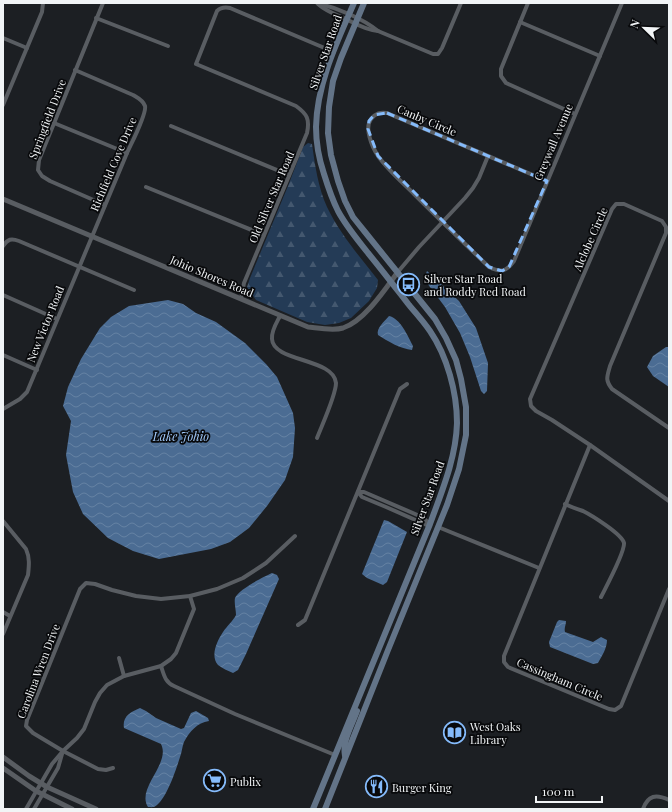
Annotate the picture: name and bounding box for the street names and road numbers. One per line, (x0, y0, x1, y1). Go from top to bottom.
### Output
street label: Silver Star Road (305, 12, 345, 91)
street label: Springfield Drive (25, 77, 69, 161)
street label: Canby Circle (395, 101, 459, 139)
street label: Greywall Avenue (530, 101, 576, 183)
street label: Richfield Cove Drive (86, 114, 140, 213)
street label: Old Silver Star Road (245, 148, 297, 245)
street label: Alclobe Circle (569, 204, 611, 274)
street label: Johio Shores Road (167, 251, 257, 301)
street label: New Victor Road (23, 283, 67, 364)
street label: Silver Star Road (407, 458, 448, 537)
street label: Carolina Wren Drive (13, 621, 63, 720)
street label: Cassingham Circle (515, 654, 606, 704)

